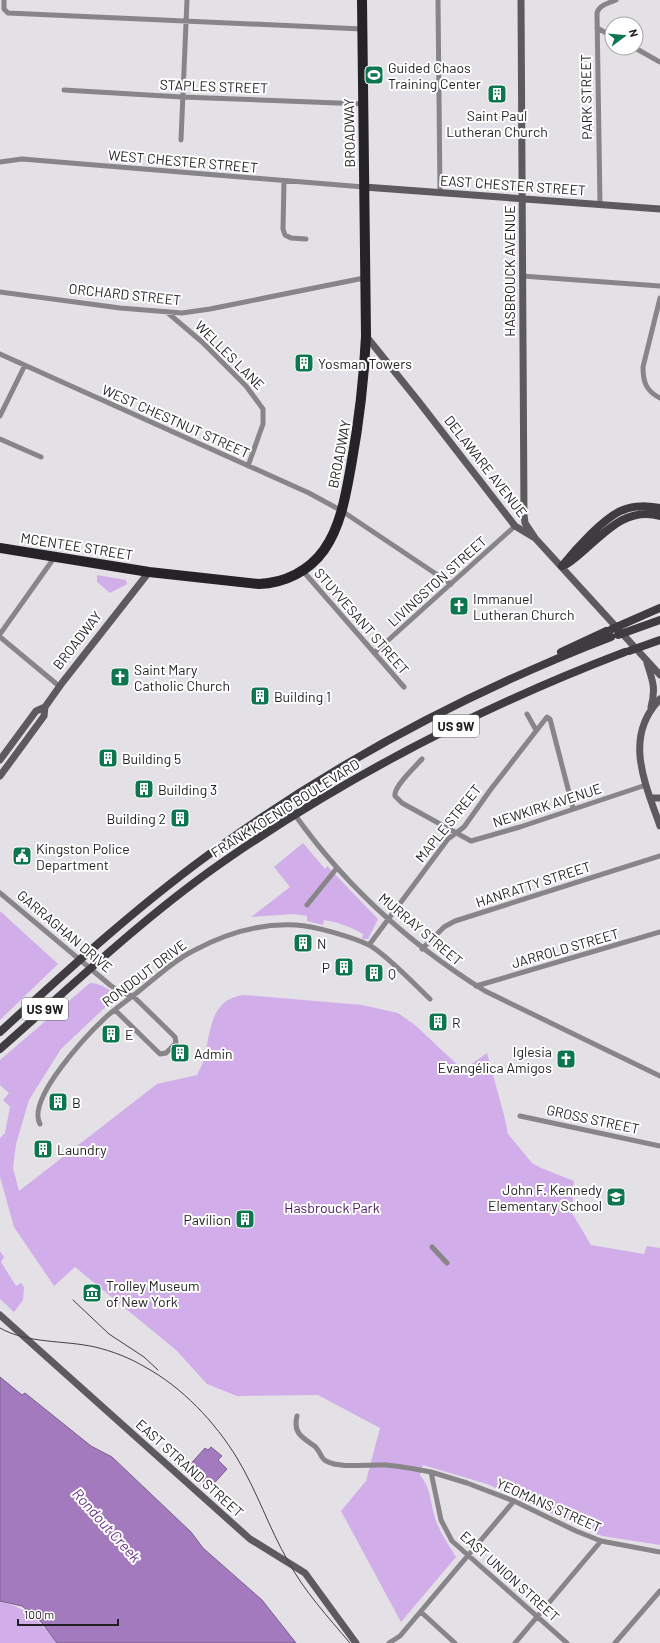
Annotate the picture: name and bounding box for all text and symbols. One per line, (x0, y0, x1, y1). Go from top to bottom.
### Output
north arrow (604, 16, 644, 56)
text: N (627, 28, 641, 38)
street label: PARK STREET (577, 54, 595, 140)
place label: Guided Chaos Training Center (388, 59, 481, 92)
sports icon: Guided Chaos Training Center (363, 64, 385, 86)
street label: STAPLES STREET (159, 76, 269, 96)
building icon: Saint Paul Lutheran Church (486, 83, 508, 105)
street label: BROADWAY (340, 98, 358, 168)
place label: Saint Paul Lutheran Church (446, 107, 548, 140)
street label: WEST CHESTER STREET (107, 146, 259, 176)
street label: EAST CHESTER STREET (439, 171, 587, 199)
street label: HASBROUCK AVENUE (501, 205, 518, 337)
street label: ORCHARD STREET (68, 280, 182, 308)
street label: WELLES LANE (192, 317, 268, 393)
building icon: Yosman Towers (293, 352, 315, 374)
place label: Yosman Towers (318, 355, 412, 372)
street label: WEST CHESTNUT STREET (100, 381, 252, 461)
street label: DELAWARE AVENUE (441, 412, 531, 520)
street label: BROADWAY (324, 418, 354, 490)
street label: MCENTEE STREET (20, 529, 134, 563)
street label: LIVINGSTON STREET (384, 532, 490, 630)
street label: STUYVESANT STREET (311, 564, 413, 678)
place label: Immanuel Lutheran Church (473, 590, 574, 623)
church icon: Immanuel Lutheran Church (448, 595, 470, 617)
street label: BROADWAY (49, 607, 105, 673)
place label: Saint Mary Catholic Church (134, 661, 230, 694)
church icon: Saint Mary Catholic Church (109, 666, 131, 688)
building icon: Building 1 (249, 685, 271, 707)
place label: Building 1 (274, 688, 331, 705)
road number: US 9W (433, 715, 479, 737)
building icon: Building 5 (97, 747, 119, 769)
place label: Building 5 (122, 750, 181, 767)
street label: FRANK KOENIG BOULEVARD (207, 755, 363, 861)
building icon: Building 3 (133, 778, 155, 800)
street label: NEWKIRK AVENUE (490, 779, 604, 831)
place label: Building 3 (158, 781, 217, 798)
street label: MAPLE STREET (411, 781, 485, 865)
building icon: Building 2 (169, 807, 191, 829)
place label: Building 2 (107, 810, 166, 827)
place label: Kingston Police Department (36, 840, 130, 873)
public building icon: Kingston Police Department (11, 845, 33, 867)
street label: HANRATTY STREET (473, 857, 593, 911)
street label: GARRAGHAN DRIVE (14, 886, 116, 976)
street label: MURRAY STREET (376, 889, 466, 969)
street label: JARROLD STREET (509, 925, 621, 971)
building icon: N (292, 932, 314, 954)
place label: N (317, 935, 326, 952)
street label: RONDOUT DRIVE (99, 936, 189, 1010)
building icon: P (333, 956, 355, 978)
place label: P (322, 959, 330, 976)
building icon: Q (363, 962, 385, 984)
place label: Q (388, 965, 396, 982)
road number: US 9W (22, 998, 68, 1020)
building icon: R (427, 1011, 449, 1033)
place label: R (452, 1014, 461, 1031)
building icon: E (100, 1023, 122, 1045)
place label: E (125, 1026, 133, 1043)
building icon: Admin (169, 1042, 191, 1064)
place label: Iglesia Evangélica Amigos (438, 1043, 552, 1076)
place label: Admin (194, 1045, 233, 1062)
church icon: Iglesia Evangélica Amigos (555, 1048, 577, 1070)
building icon: B (47, 1091, 69, 1113)
place label: B (72, 1094, 81, 1111)
street label: GROSS STREET (545, 1101, 641, 1137)
building icon: Laundry (32, 1138, 54, 1160)
place label: Laundry (57, 1141, 107, 1158)
place label: John F. Kennedy Elementary School (488, 1181, 603, 1214)
school or university icon: John F. Kennedy Elementary School (605, 1186, 627, 1208)
park label: Hasbrouck Park (284, 1199, 380, 1216)
building icon: Pavilion (234, 1208, 256, 1230)
place label: Pavilion (183, 1211, 231, 1228)
place label: Trolley Museum of New York (106, 1277, 200, 1310)
museum icon: Trolley Museum of New York (81, 1282, 103, 1304)
street label: EAST STRAND STREET (133, 1415, 247, 1521)
street label: YEOMANS STREET (494, 1474, 604, 1536)
water label: Rondout Creek (69, 1484, 145, 1566)
street label: EAST UNION STREET (457, 1527, 563, 1625)
scale bar (18, 1601, 118, 1627)
text: 100 m (24, 1607, 54, 1621)

